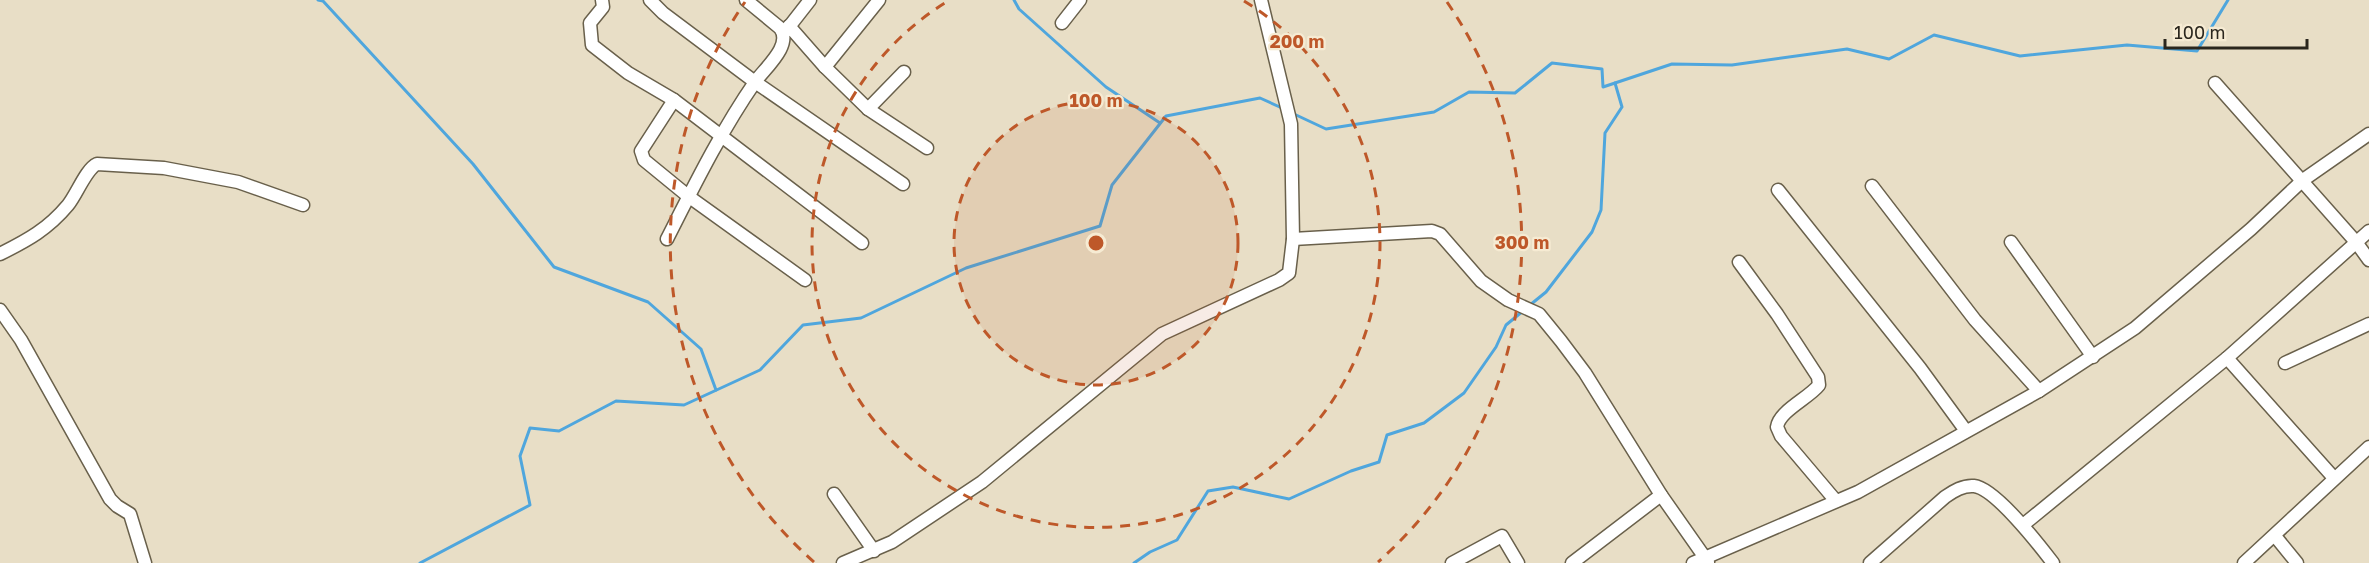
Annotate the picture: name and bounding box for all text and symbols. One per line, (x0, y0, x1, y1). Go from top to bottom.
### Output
scale bar (2165, 12, 2308, 50)
text: 100 m (2174, 21, 2225, 43)
text: 200 m (1270, 30, 1324, 52)
text: 100 m (1070, 89, 1122, 111)
text: 300 m (1495, 231, 1549, 253)
centre of rings (1086, 233, 1106, 253)

